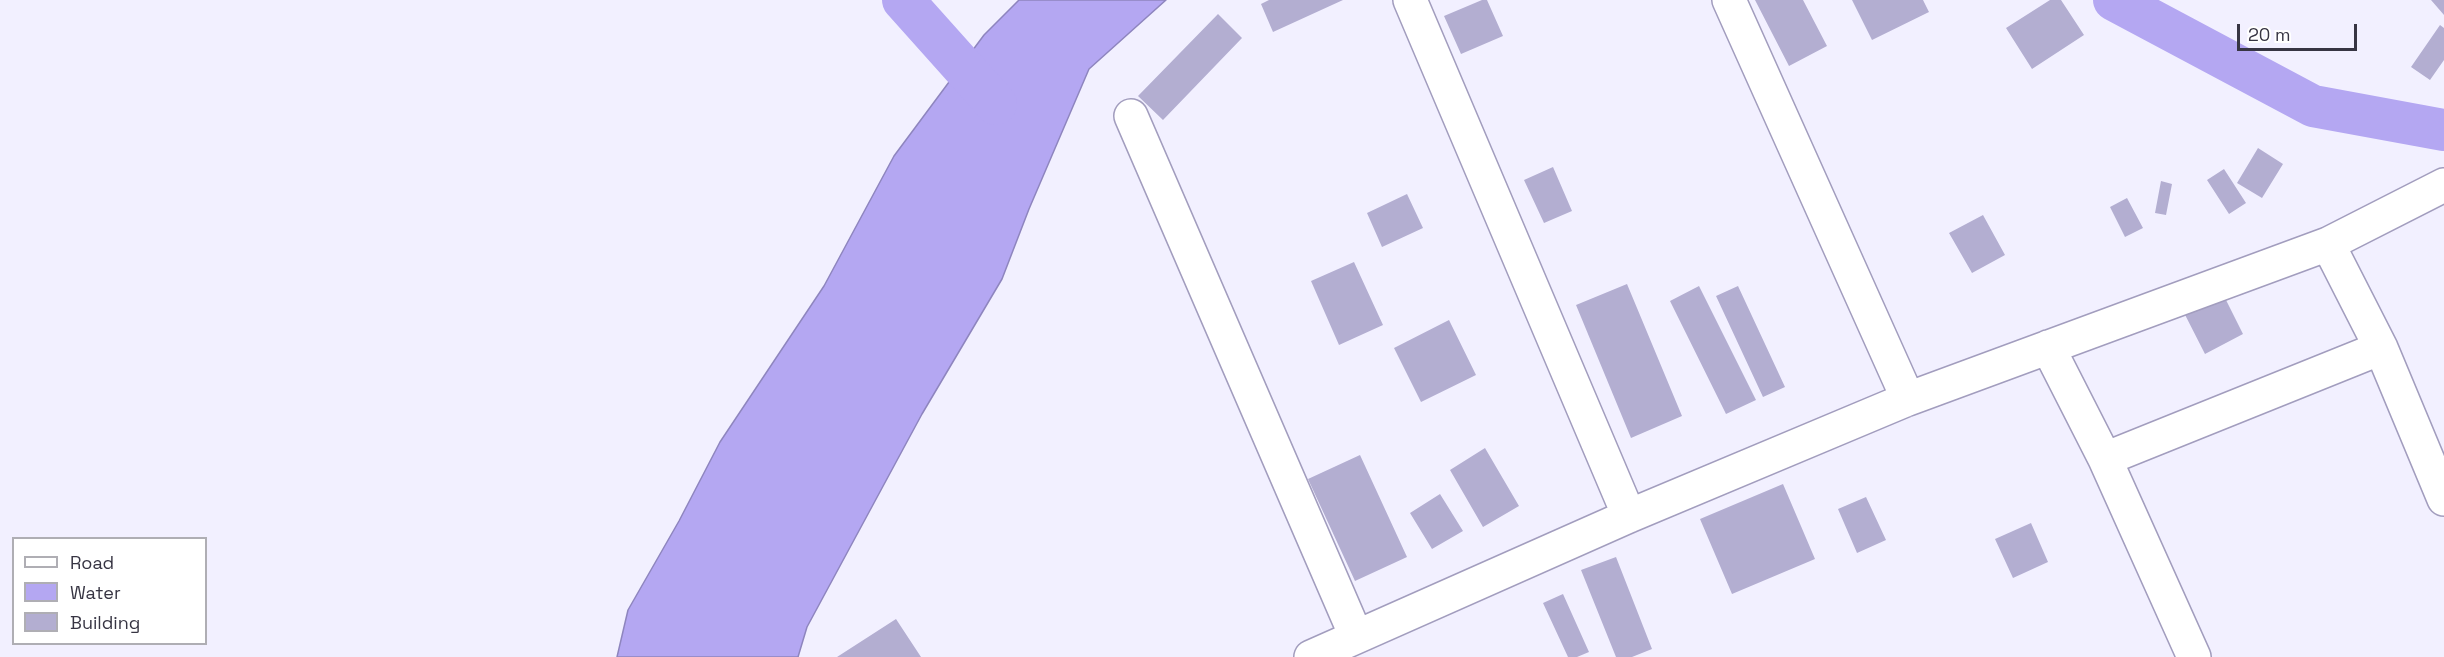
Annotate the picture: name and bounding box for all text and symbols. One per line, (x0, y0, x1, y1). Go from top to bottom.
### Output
scale bar (2240, 12, 2360, 50)
text: 20 m (2248, 23, 2291, 46)
legend (12, 537, 207, 645)
text: Road (70, 551, 114, 574)
text: Water (70, 581, 121, 604)
text: Building (70, 611, 140, 634)

